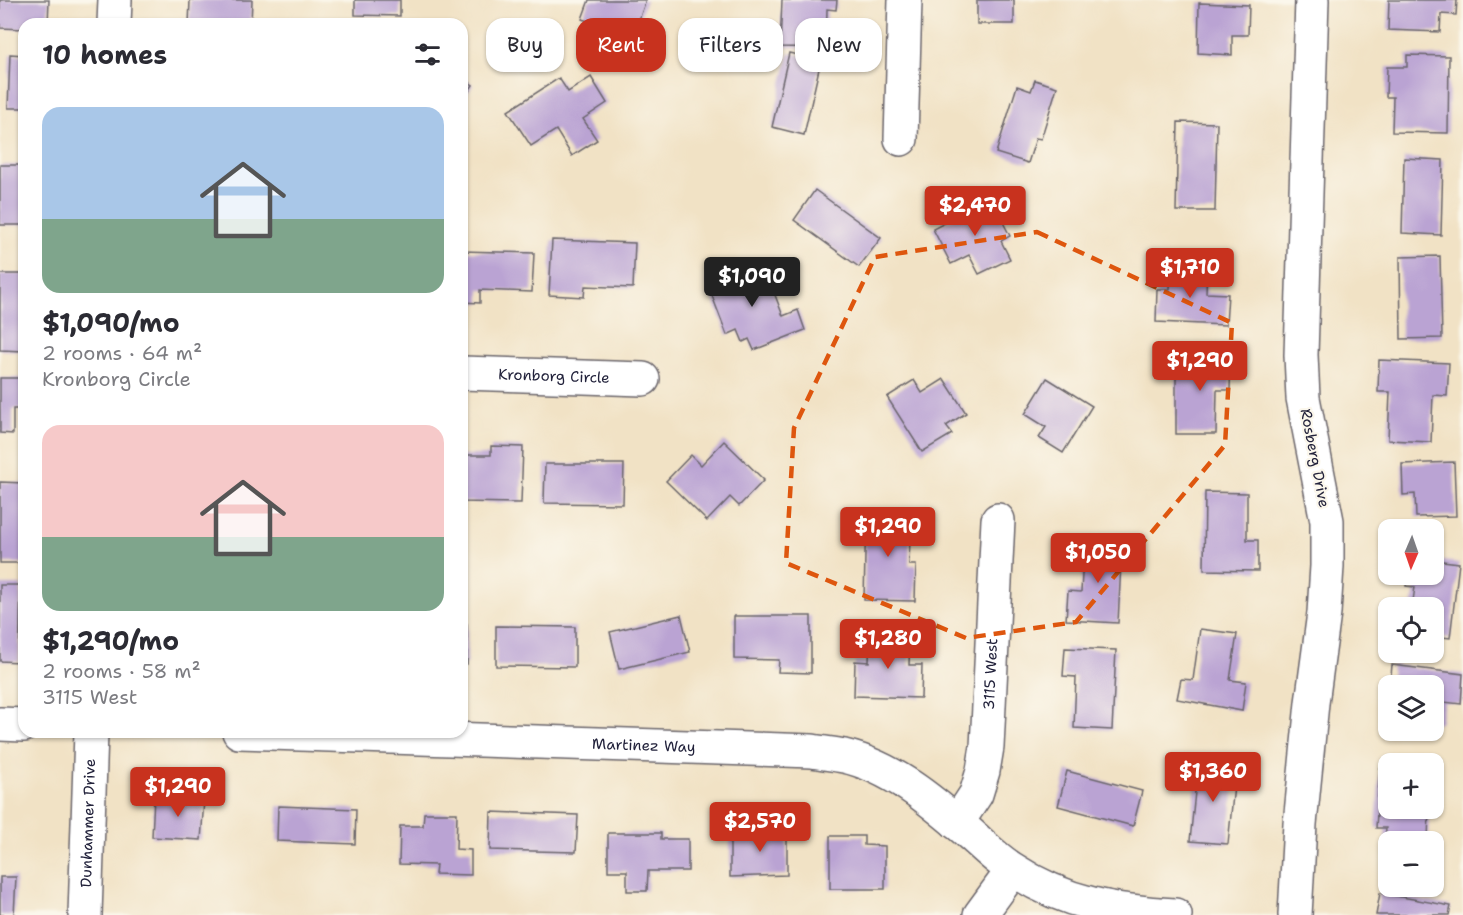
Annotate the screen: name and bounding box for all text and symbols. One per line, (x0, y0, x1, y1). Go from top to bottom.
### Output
chip: Buy (486, 18, 564, 72)
chip: Rent (576, 18, 666, 72)
chip: Filters (678, 18, 783, 72)
chip: New (795, 18, 882, 72)
text: 10 homes (42, 37, 167, 72)
icon: filters (411, 38, 444, 71)
icon: home (189, 146, 297, 254)
pin: $2,470 (926, 186, 1024, 237)
text: $2,470 (939, 192, 1011, 218)
pin: $1,710 (1141, 248, 1239, 299)
text: $1,710 (1160, 254, 1220, 280)
pin: $1,090 (703, 257, 801, 308)
text: $1,090 (718, 263, 786, 289)
text: $1,090/mo (42, 305, 180, 340)
text: 2 rooms · 64 m² (42, 340, 202, 366)
pin: $1,290 (1151, 341, 1249, 392)
text: $1,290 (1166, 347, 1234, 373)
street label: Kronborg Circle (498, 364, 610, 388)
text: Kronborg Circle (42, 366, 191, 392)
street label: Rosberg Drive (1296, 407, 1334, 509)
icon: home (189, 464, 297, 572)
pin: $1,290 (839, 507, 937, 558)
text: $1,290 (854, 513, 922, 539)
north arrow (1378, 519, 1444, 585)
map controls (1378, 519, 1444, 897)
pin: $1,050 (1049, 533, 1147, 584)
text: $1,050 (1065, 539, 1131, 565)
button: locate (1378, 597, 1444, 663)
pin: $1,280 (839, 619, 937, 670)
text: $1,290/mo (42, 623, 179, 658)
text: $1,280 (854, 625, 922, 651)
street label: 3115 West (979, 638, 1002, 710)
text: 2 rooms · 58 m² (42, 658, 201, 684)
button: layers (1378, 675, 1444, 741)
text: 3115 West (42, 684, 137, 710)
street label: Martinez Way (592, 734, 696, 757)
pin: $1,360 (1164, 752, 1262, 803)
button: + (1378, 753, 1444, 819)
street label: Dunhammer Drive (76, 758, 100, 888)
text: $1,360 (1179, 758, 1247, 784)
pin: $1,290 (129, 767, 227, 818)
text: $1,290 (144, 773, 212, 799)
pin: $2,570 (711, 802, 809, 853)
text: $2,570 (724, 808, 796, 834)
button: − (1378, 831, 1444, 897)

